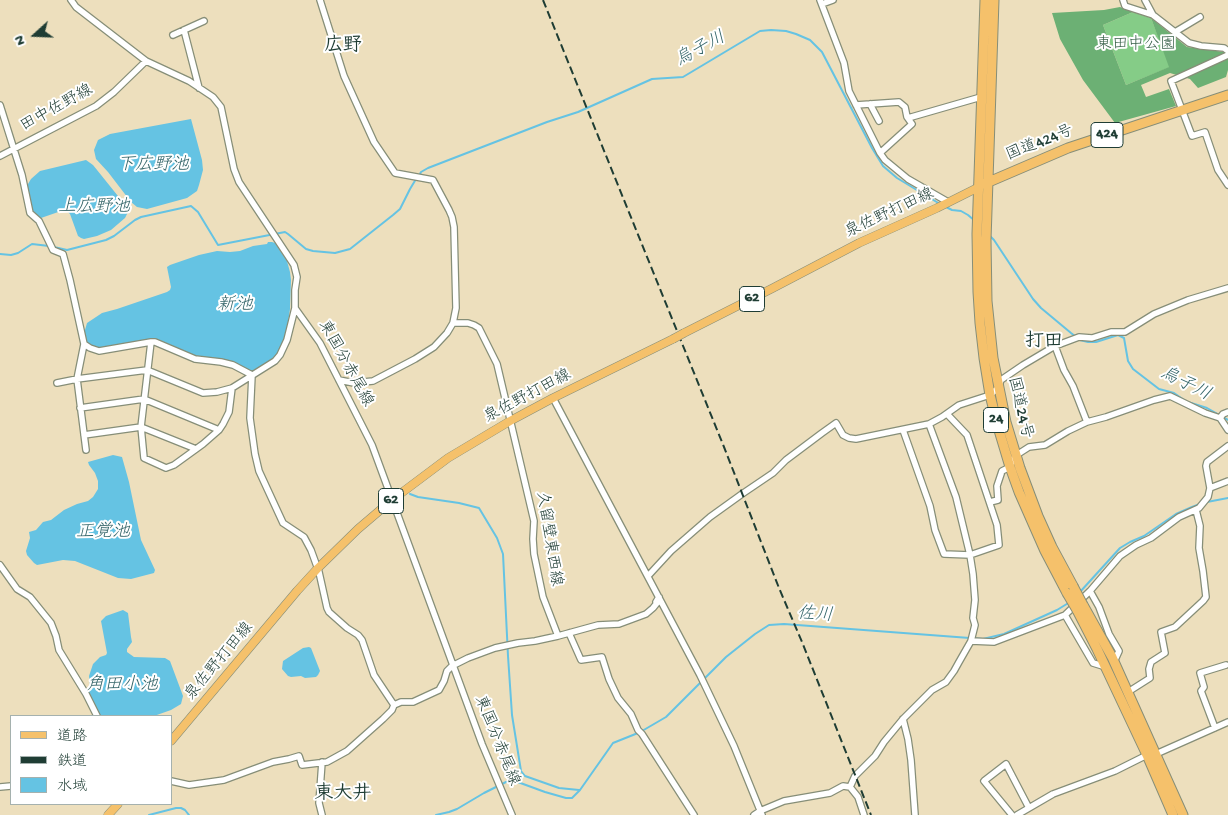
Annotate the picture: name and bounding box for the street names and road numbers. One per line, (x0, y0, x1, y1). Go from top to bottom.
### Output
street label: 田中佐野線 (17, 81, 97, 137)
street label: 国道424号 (1003, 122, 1077, 166)
road number: 424 (1091, 122, 1123, 148)
street label: 泉佐野打田線 (842, 185, 938, 243)
road number: 62 (740, 286, 764, 312)
street label: 東国分赤尾線 (313, 317, 377, 411)
street label: 泉佐野打田線 (481, 366, 575, 428)
street label: 国道24号 (1003, 375, 1035, 441)
road number: 24 (984, 408, 1008, 432)
road number: 62 (378, 488, 404, 514)
street label: 久留壁東西線 (531, 490, 565, 588)
street label: 泉佐野打田線 (182, 619, 258, 705)
street label: 東国分赤尾線 (469, 693, 523, 789)

